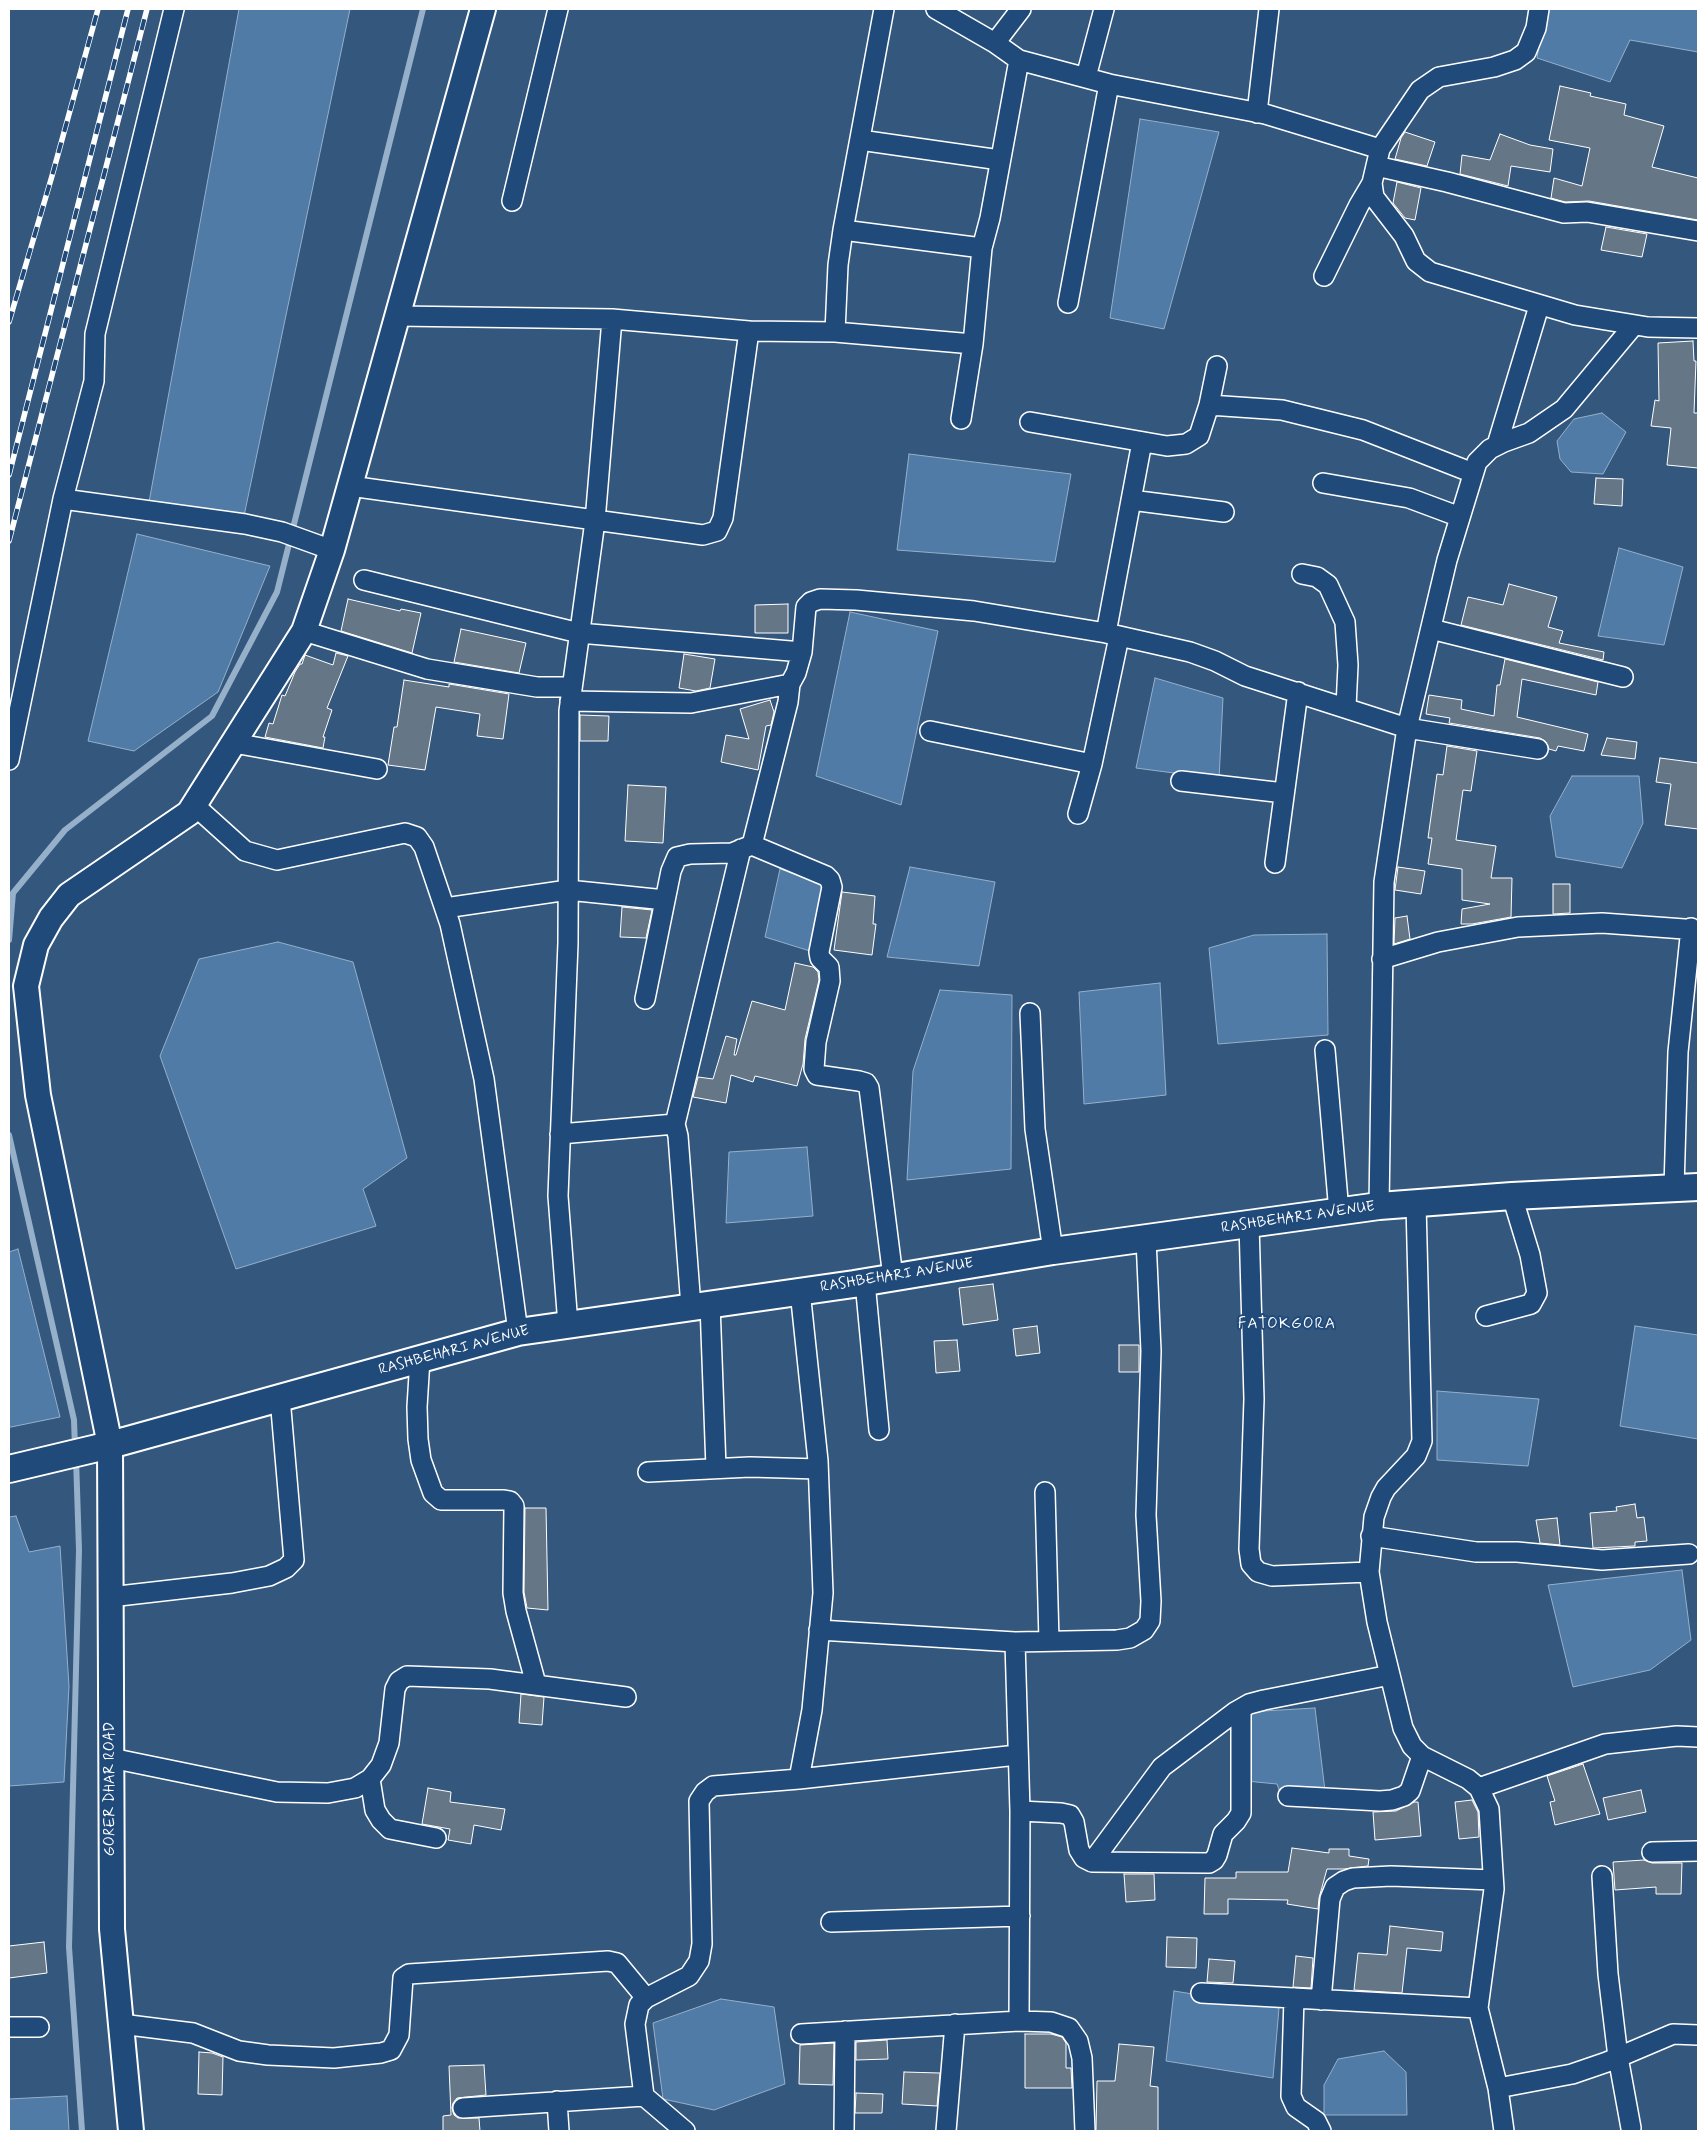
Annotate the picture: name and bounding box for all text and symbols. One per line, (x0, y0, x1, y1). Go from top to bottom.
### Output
street label: RASHBEHARI AVENUE (1220, 1198, 1376, 1238)
street label: RASHBEHARI AVENUE (819, 1255, 975, 1297)
district label: FATOKGORA (1237, 1315, 1337, 1335)
street label: RASHBEHARI AVENUE (377, 1322, 531, 1380)
street label: GORER DHAR ROAD (102, 1722, 120, 1856)

